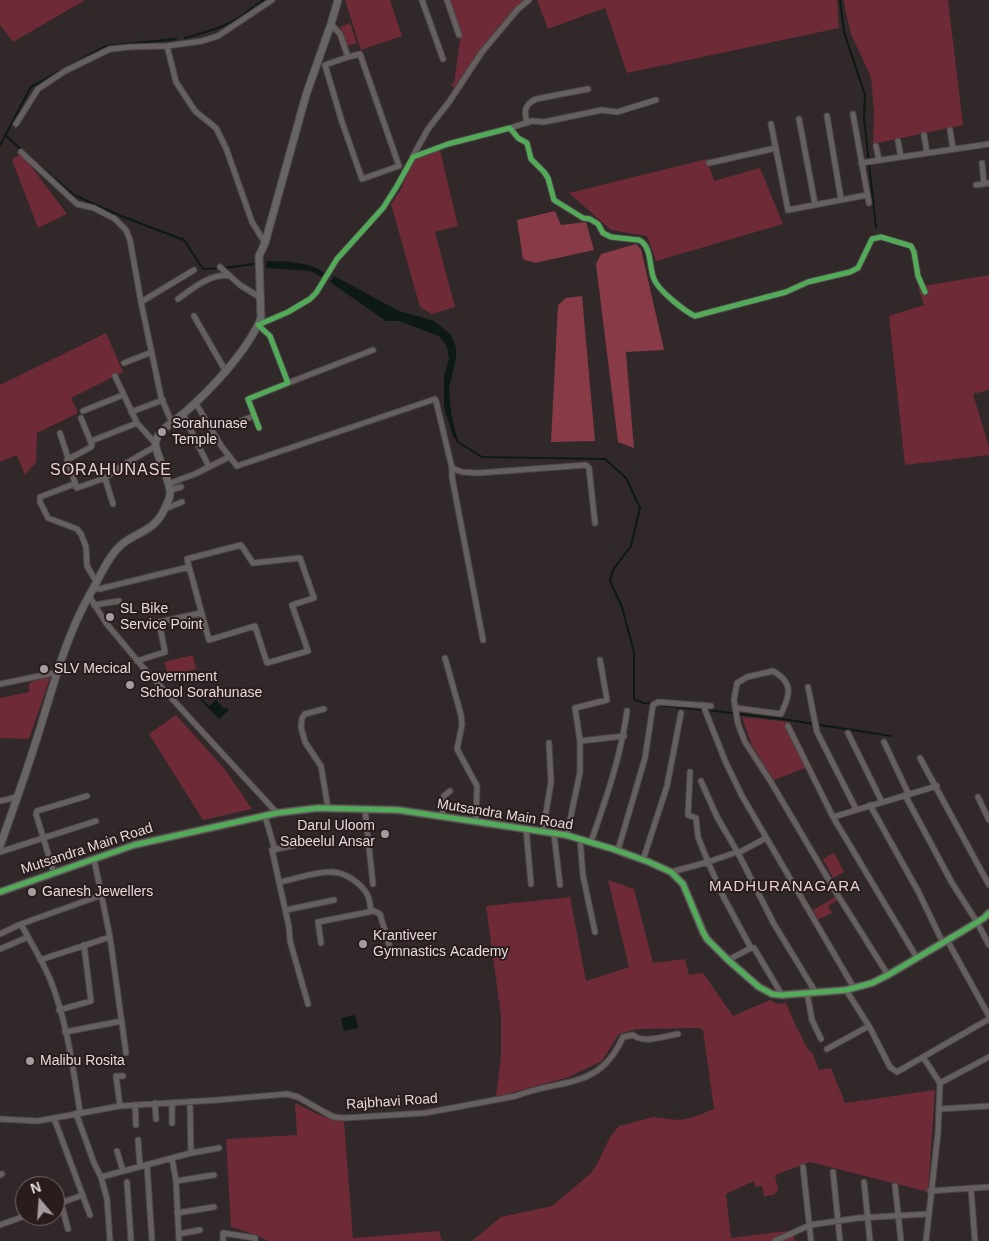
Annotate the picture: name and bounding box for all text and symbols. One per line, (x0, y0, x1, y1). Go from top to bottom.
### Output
place label: Sorahunase Temple (172, 416, 248, 448)
marker: Sorahunase Temple (156, 426, 168, 438)
district label: SORAHUNASE (49, 461, 173, 481)
place label: SL Bike Service Point (120, 601, 202, 634)
marker: SL Bike Service Point (104, 611, 116, 623)
place label: SLV Mecical (54, 661, 131, 677)
marker: SLV Mecical (38, 663, 50, 675)
place label: Government School Sorahunase (140, 669, 262, 702)
marker: Government School Sorahunase (124, 679, 136, 691)
street label: Mutsandra Main Road (436, 796, 574, 834)
place label: Darul Uloom Sabeelul Ansar (280, 818, 375, 850)
street label: Mutsandra Main Road (19, 820, 155, 878)
marker: Darul Uloom Sabeelul Ansar (379, 828, 391, 840)
district label: MADHURANAGARA (707, 878, 863, 896)
place label: Ganesh Jewellers (42, 884, 153, 900)
marker: Ganesh Jewellers (26, 886, 38, 898)
place label: Krantiveer Gymnastics Academy (373, 928, 508, 960)
marker: Krantiveer Gymnastics Academy (357, 938, 369, 950)
place label: Malibu Rosita (40, 1053, 125, 1069)
marker: Malibu Rosita (24, 1055, 36, 1067)
street label: Rajbhavi Road (346, 1090, 438, 1114)
north arrow (15, 1176, 65, 1226)
text: N (28, 1179, 43, 1197)

